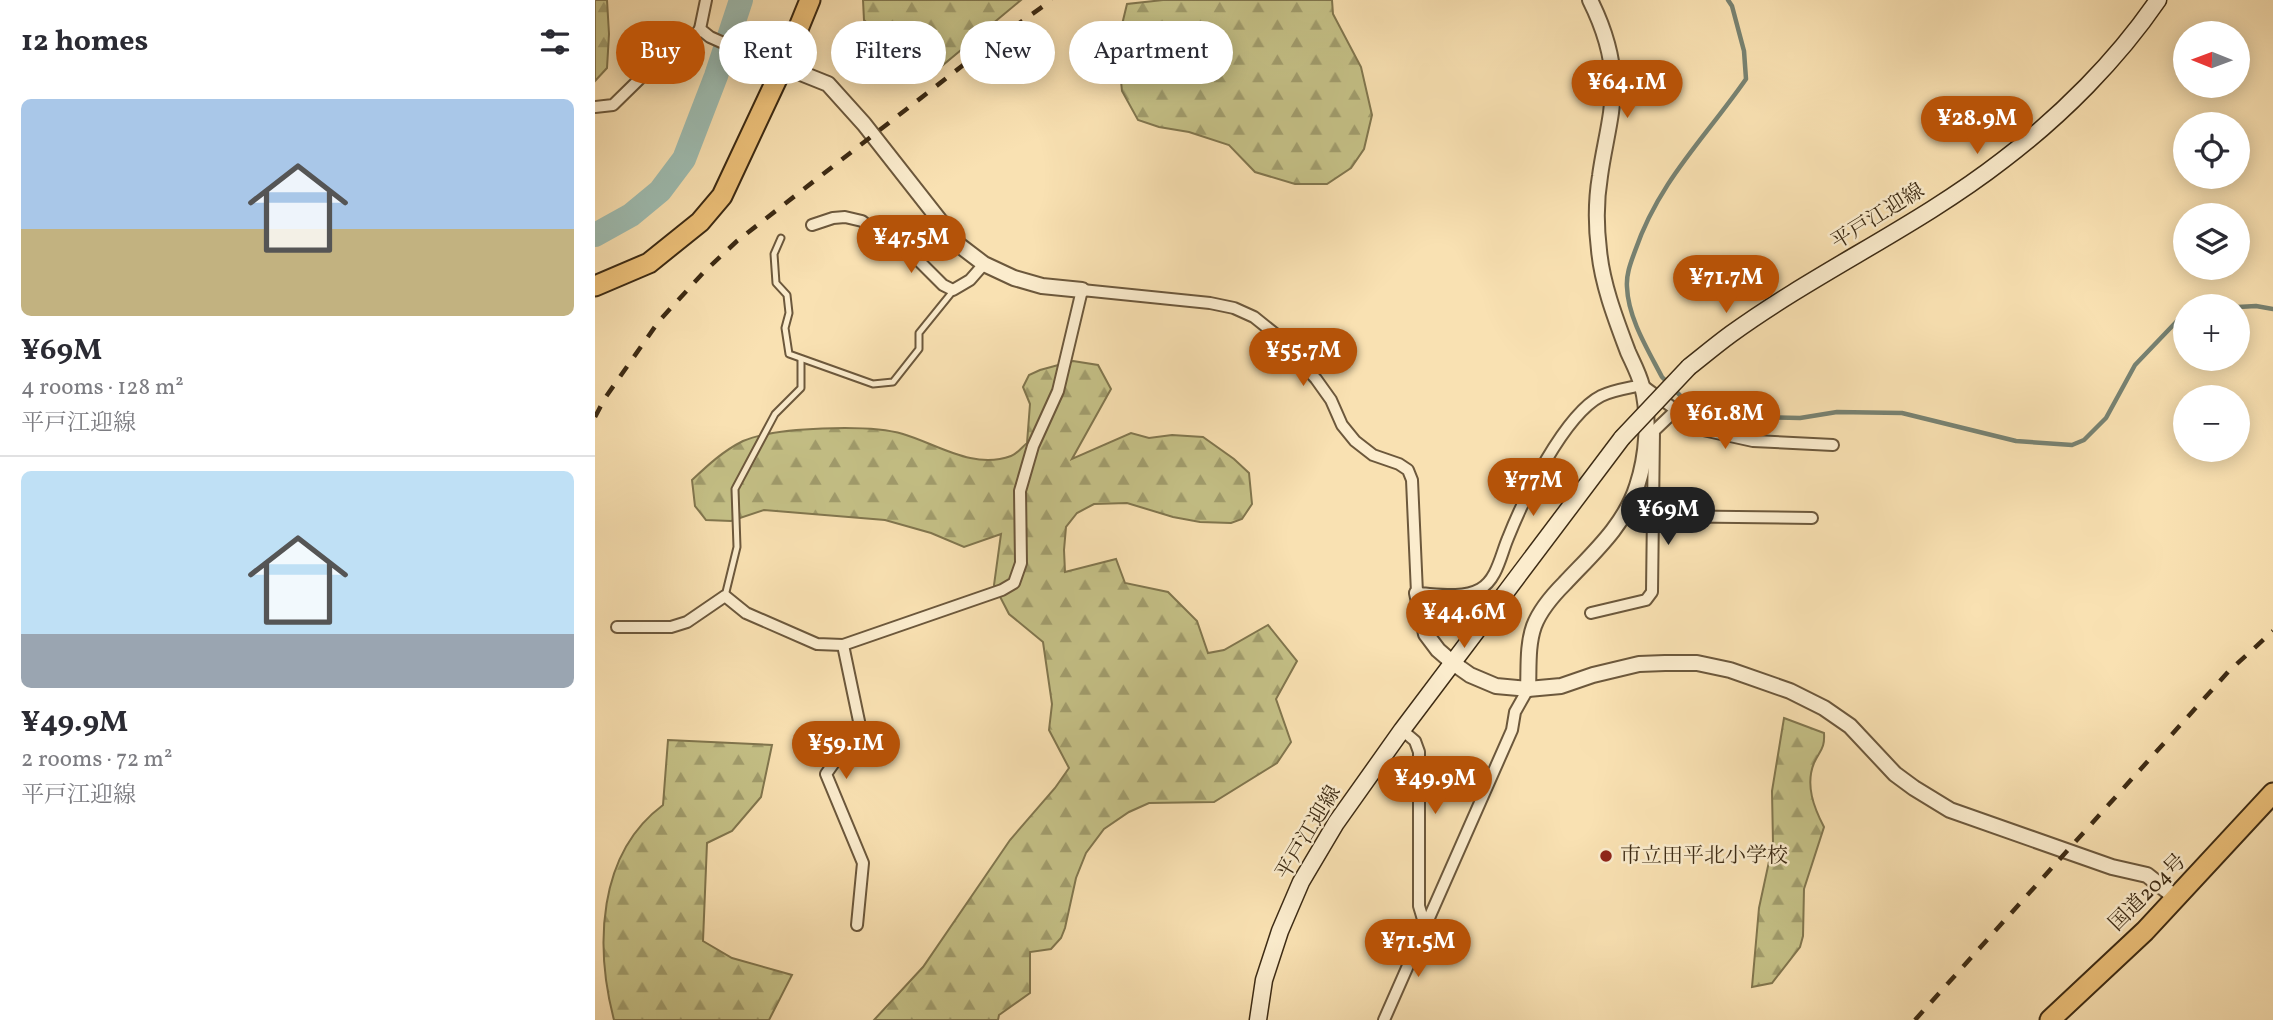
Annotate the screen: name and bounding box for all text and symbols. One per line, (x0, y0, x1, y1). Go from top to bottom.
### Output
text: 12 homes (21, 21, 148, 63)
chip: Buy (616, 21, 705, 84)
chip: Rent (719, 21, 817, 84)
chip: Filters (831, 21, 946, 84)
chip: New (960, 21, 1055, 84)
chip: Apartment (1069, 21, 1233, 84)
north arrow (2173, 21, 2251, 98)
map controls (2173, 21, 2250, 462)
icon: filters (536, 23, 574, 61)
pin: ¥64.1M (1570, 60, 1684, 120)
text: ¥64.1M (1588, 67, 1666, 99)
pin: ¥28.9M (1920, 96, 2034, 156)
text: ¥28.9M (1937, 103, 2017, 135)
button: locate (2173, 112, 2250, 189)
icon: home (235, 145, 361, 271)
street label: 平戸江迎線 (1826, 177, 1930, 257)
button: layers (2173, 203, 2250, 280)
pin: ¥47.5M (854, 216, 968, 275)
text: ¥47.5M (873, 222, 949, 254)
pin: ¥71.7M (1669, 256, 1783, 315)
text: ¥71.7M (1689, 262, 1763, 294)
button: + (2173, 294, 2250, 371)
pin: ¥55.7M (1246, 328, 1360, 388)
text: ¥69M (21, 330, 102, 372)
text: ¥55.7M (1265, 335, 1341, 367)
text: 4 rooms · 128 m² (21, 372, 184, 404)
button: − (2173, 385, 2250, 462)
pin: ¥61.8M (1668, 392, 1782, 451)
text: ¥61.8M (1686, 398, 1764, 430)
text: 平戸江迎線 (21, 408, 136, 440)
pin: ¥77M (1492, 458, 1574, 518)
text: ¥77M (1504, 465, 1562, 497)
pin: ¥69M (1627, 488, 1709, 547)
text: ¥69M (1637, 494, 1699, 526)
icon: home (235, 517, 361, 643)
pin: ¥44.6M (1407, 590, 1521, 650)
text: ¥44.6M (1422, 597, 1506, 629)
text: ¥49.9M (21, 702, 128, 744)
pin: ¥59.1M (789, 722, 903, 781)
text: ¥59.1M (808, 728, 884, 760)
text: 2 rooms · 72 m² (21, 744, 172, 776)
pin: ¥49.9M (1378, 756, 1492, 816)
text: ¥49.9M (1394, 763, 1476, 795)
text: 平戸江迎線 (21, 780, 136, 812)
street label: 平戸江迎線 (1270, 781, 1348, 885)
place label: 市立田平北小学校 (1620, 842, 1788, 871)
marker: 市立田平北小学校 (1598, 848, 1614, 864)
street label: 国道204号 (2103, 848, 2193, 938)
pin: ¥71.5M (1361, 920, 1475, 979)
text: ¥71.5M (1381, 926, 1455, 958)

